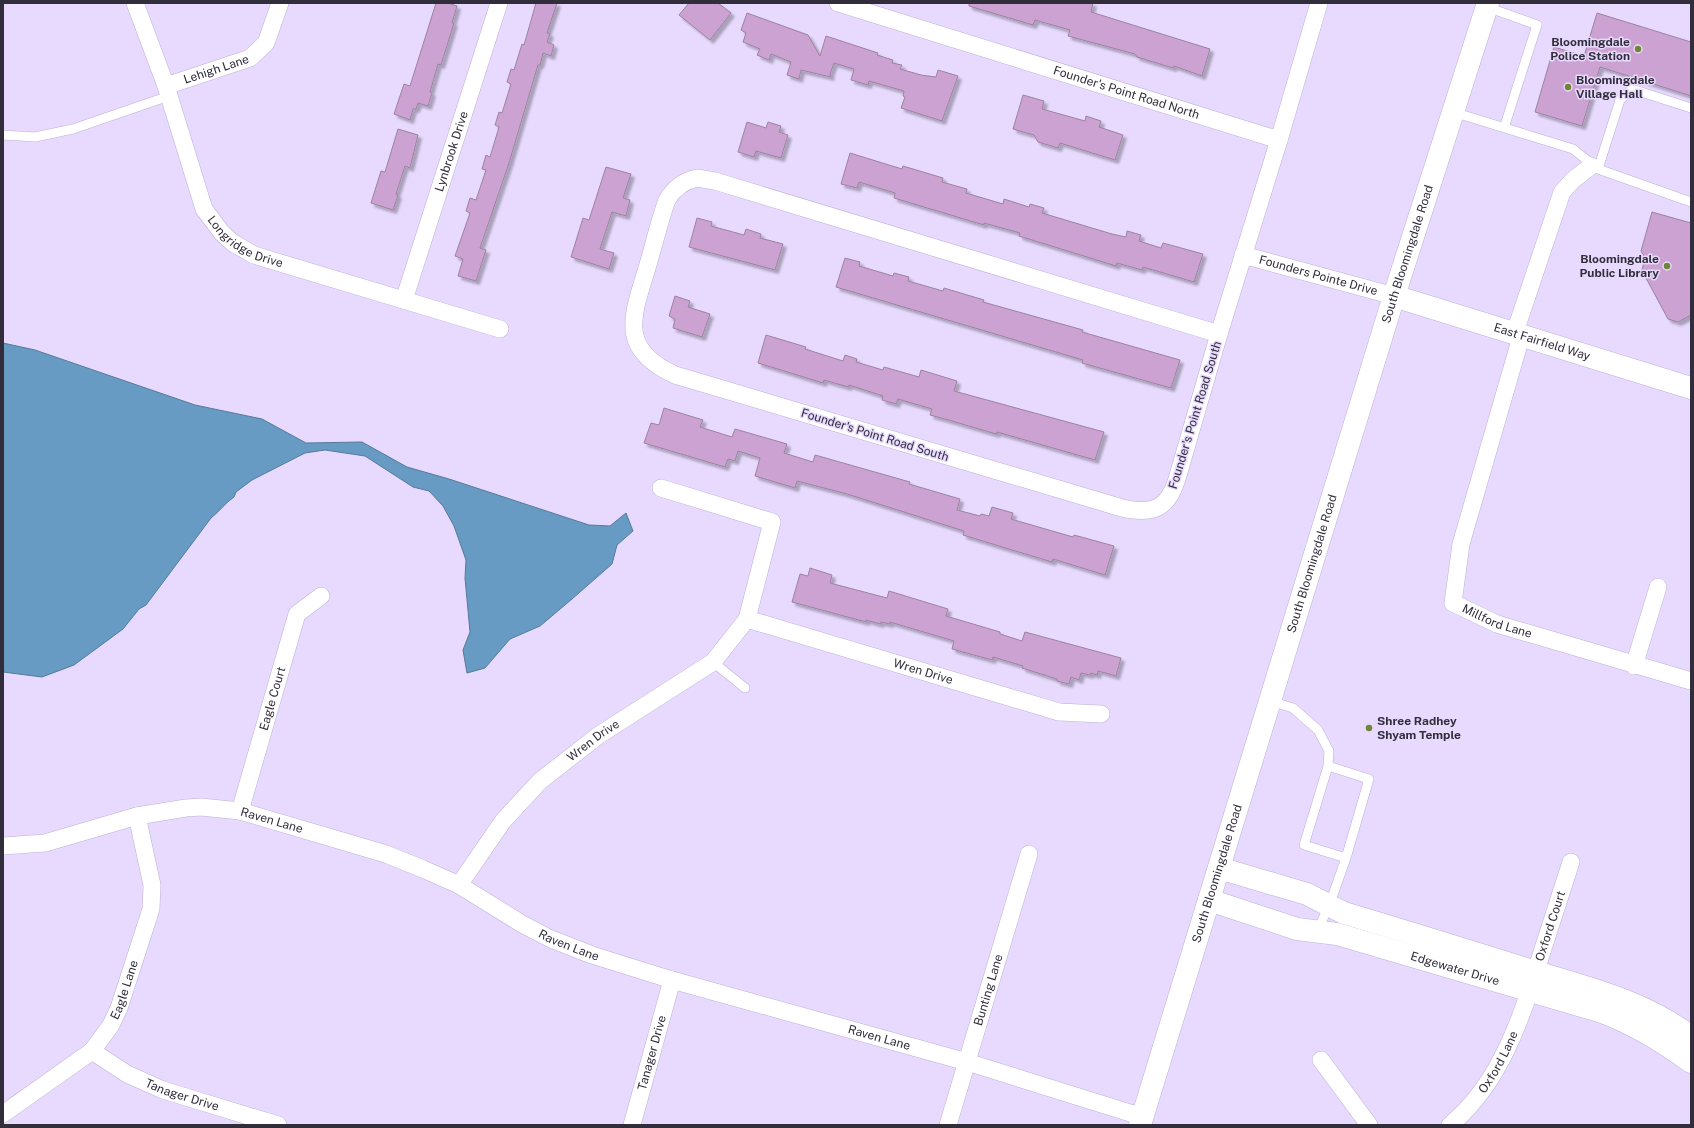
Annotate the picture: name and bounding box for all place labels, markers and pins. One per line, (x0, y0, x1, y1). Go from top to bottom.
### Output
place label: Bloomingdale Police Station (1550, 35, 1630, 63)
marker: Bloomingdale Police Station (1633, 44, 1643, 54)
place label: Bloomingdale Village Hall (1576, 73, 1655, 101)
marker: Bloomingdale Village Hall (1563, 82, 1573, 92)
place label: Bloomingdale Public Library (1579, 252, 1659, 280)
marker: Bloomingdale Public Library (1662, 261, 1672, 271)
place label: Shree Radhey Shyam Temple (1377, 714, 1461, 742)
marker: Shree Radhey Shyam Temple (1364, 723, 1374, 733)

